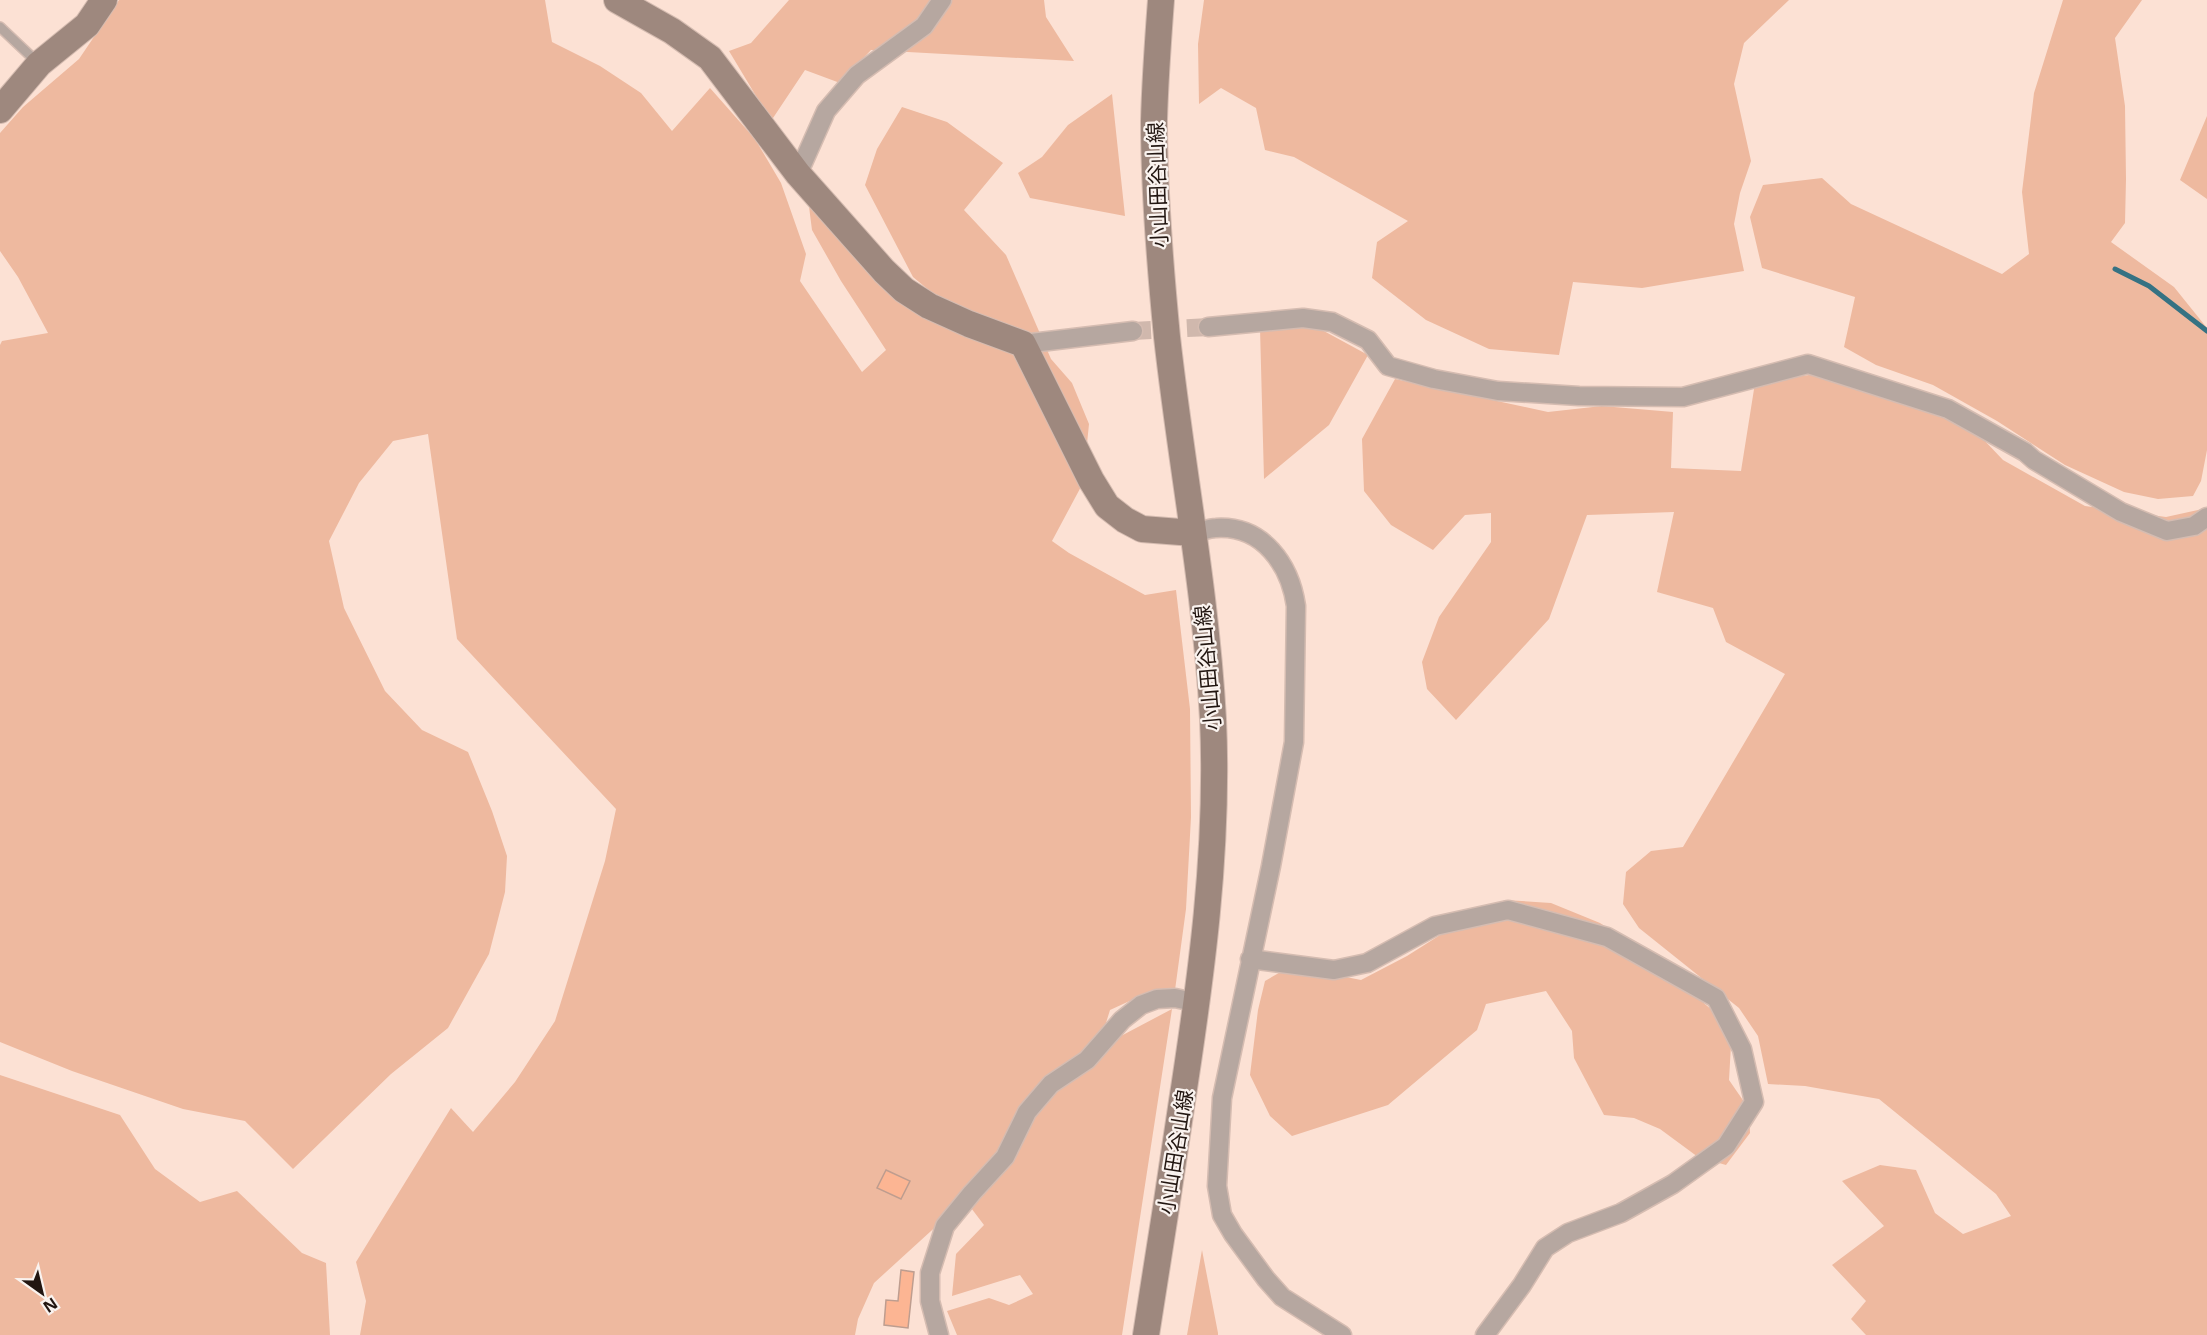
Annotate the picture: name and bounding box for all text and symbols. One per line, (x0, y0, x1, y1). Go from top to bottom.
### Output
street label: 小山田谷山線 (1141, 122, 1173, 248)
street label: 小山田谷山線 (1188, 604, 1226, 732)
street label: 小山田谷山線 (1151, 1088, 1199, 1216)
north arrow (12, 1263, 72, 1323)
text: N (39, 1293, 62, 1318)

